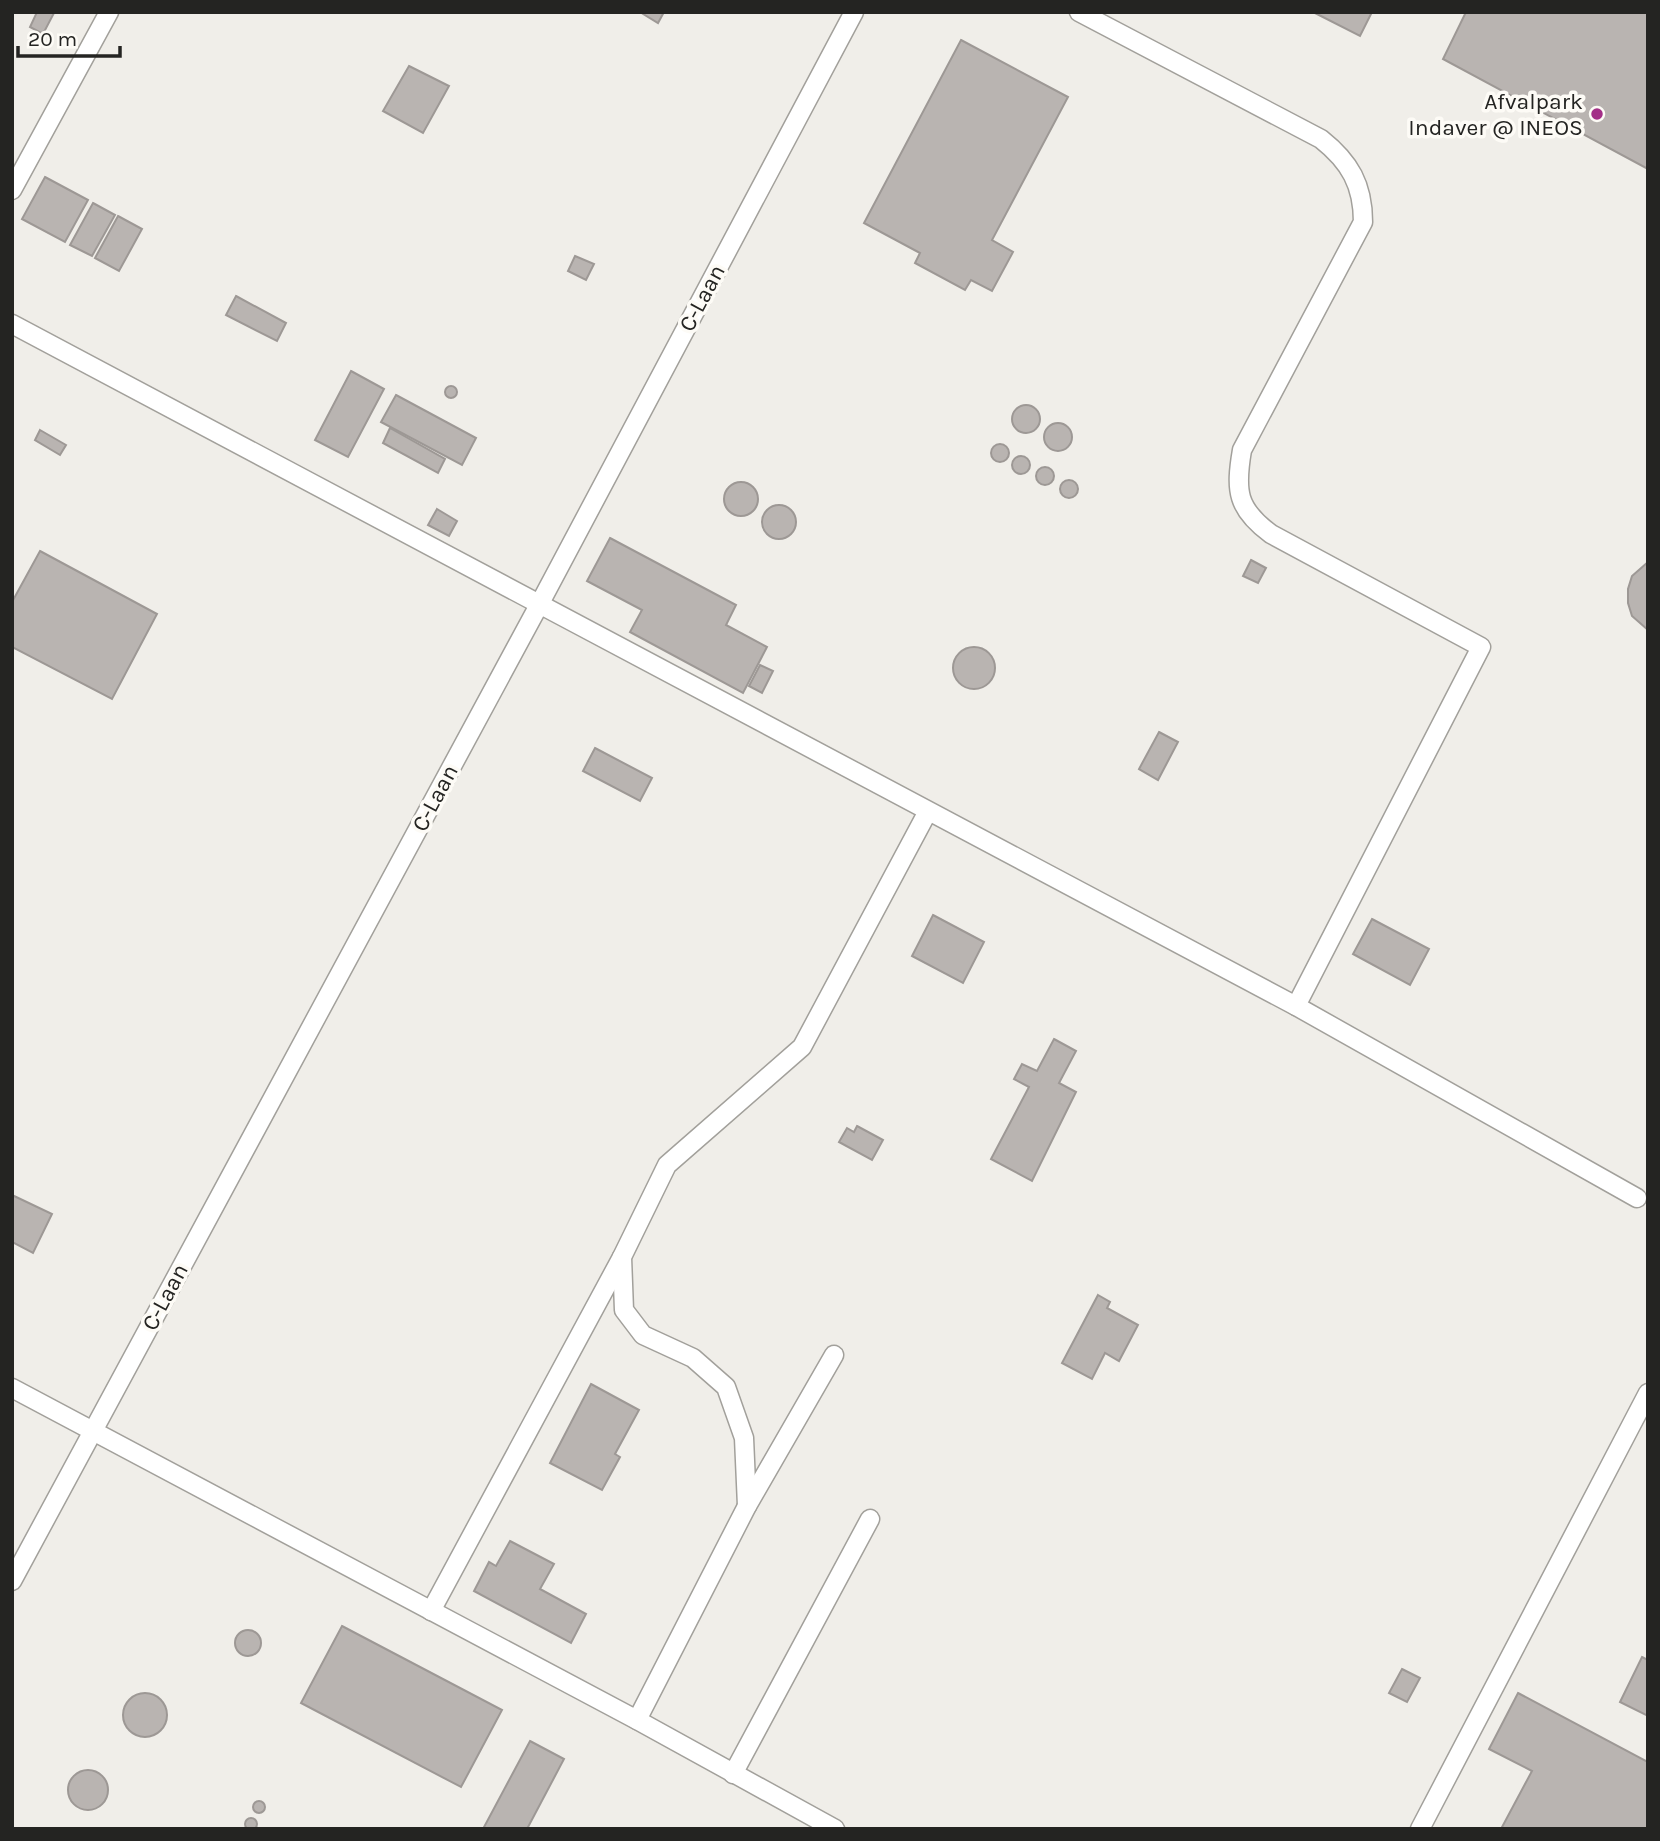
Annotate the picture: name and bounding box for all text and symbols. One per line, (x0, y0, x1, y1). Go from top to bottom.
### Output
scale bar (18, 14, 119, 58)
text: 20 m (28, 27, 77, 51)
place label: Afvalpark Indaver @ INEOS (1408, 88, 1583, 141)
marker: Afvalpark Indaver @ INEOS (1589, 106, 1605, 122)
street label: C-Laan (673, 260, 731, 336)
street label: C-Laan (406, 760, 464, 836)
street label: C-Laan (136, 1259, 194, 1335)

